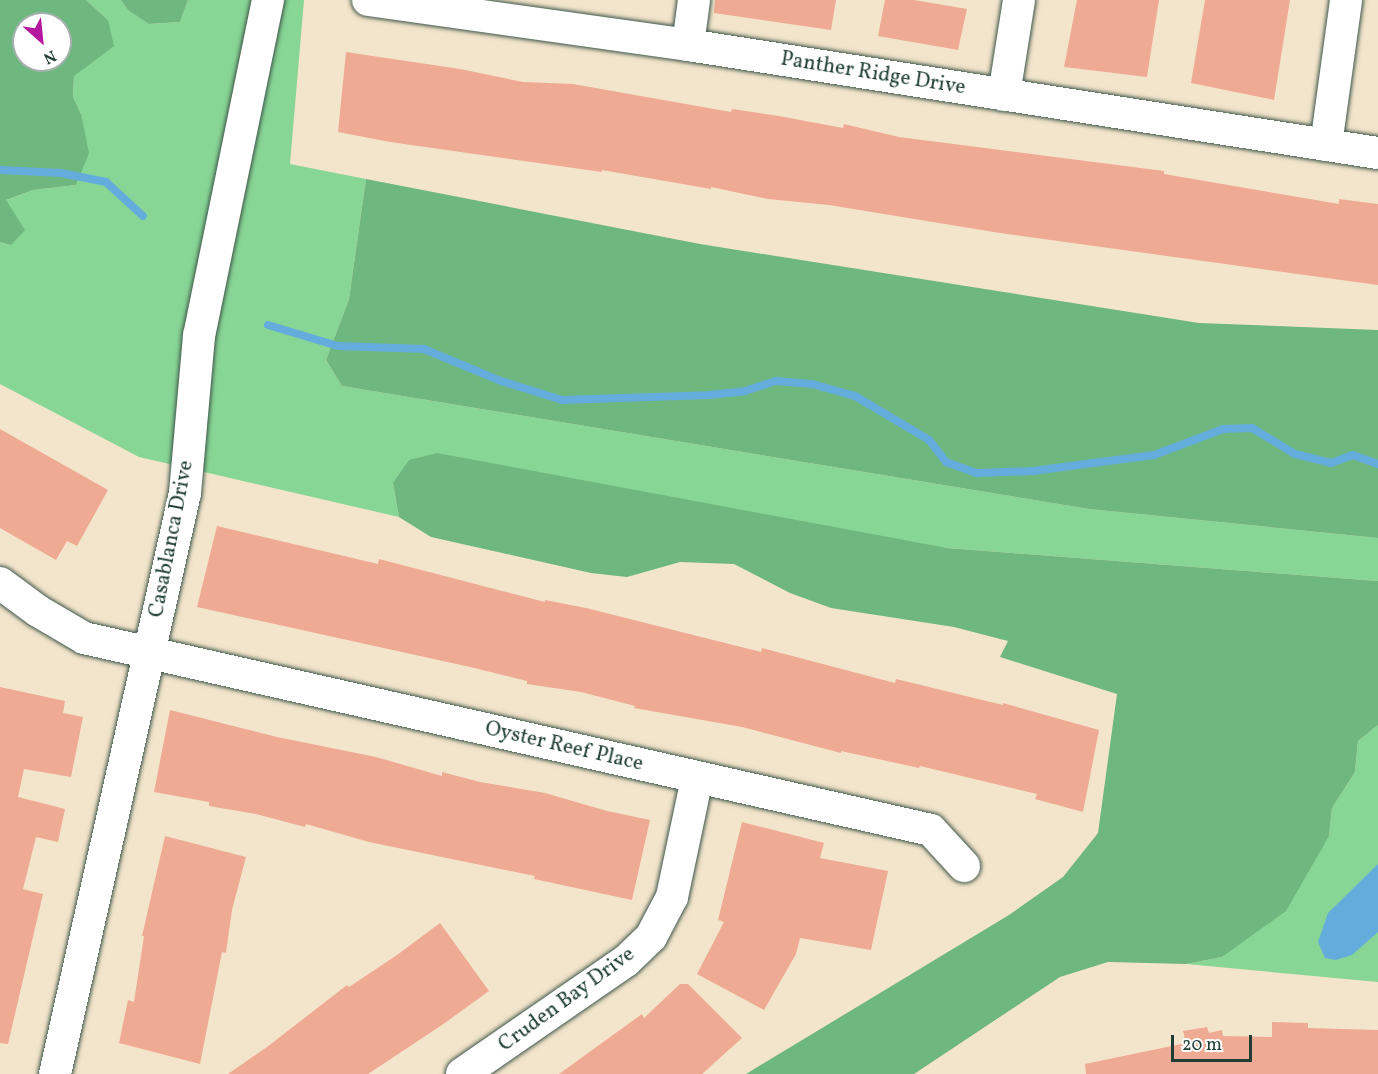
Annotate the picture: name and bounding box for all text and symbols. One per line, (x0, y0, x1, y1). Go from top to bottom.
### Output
north arrow (12, 12, 72, 72)
text: N (39, 44, 59, 69)
street label: Panther Ridge Drive (779, 47, 967, 101)
street label: Casablanca Drive (144, 458, 200, 620)
street label: Oyster Reef Place (484, 717, 644, 777)
street label: Cruden Bay Drive (494, 942, 640, 1058)
scale bar (1174, 1023, 1255, 1061)
text: 20 m (1182, 1033, 1222, 1058)

